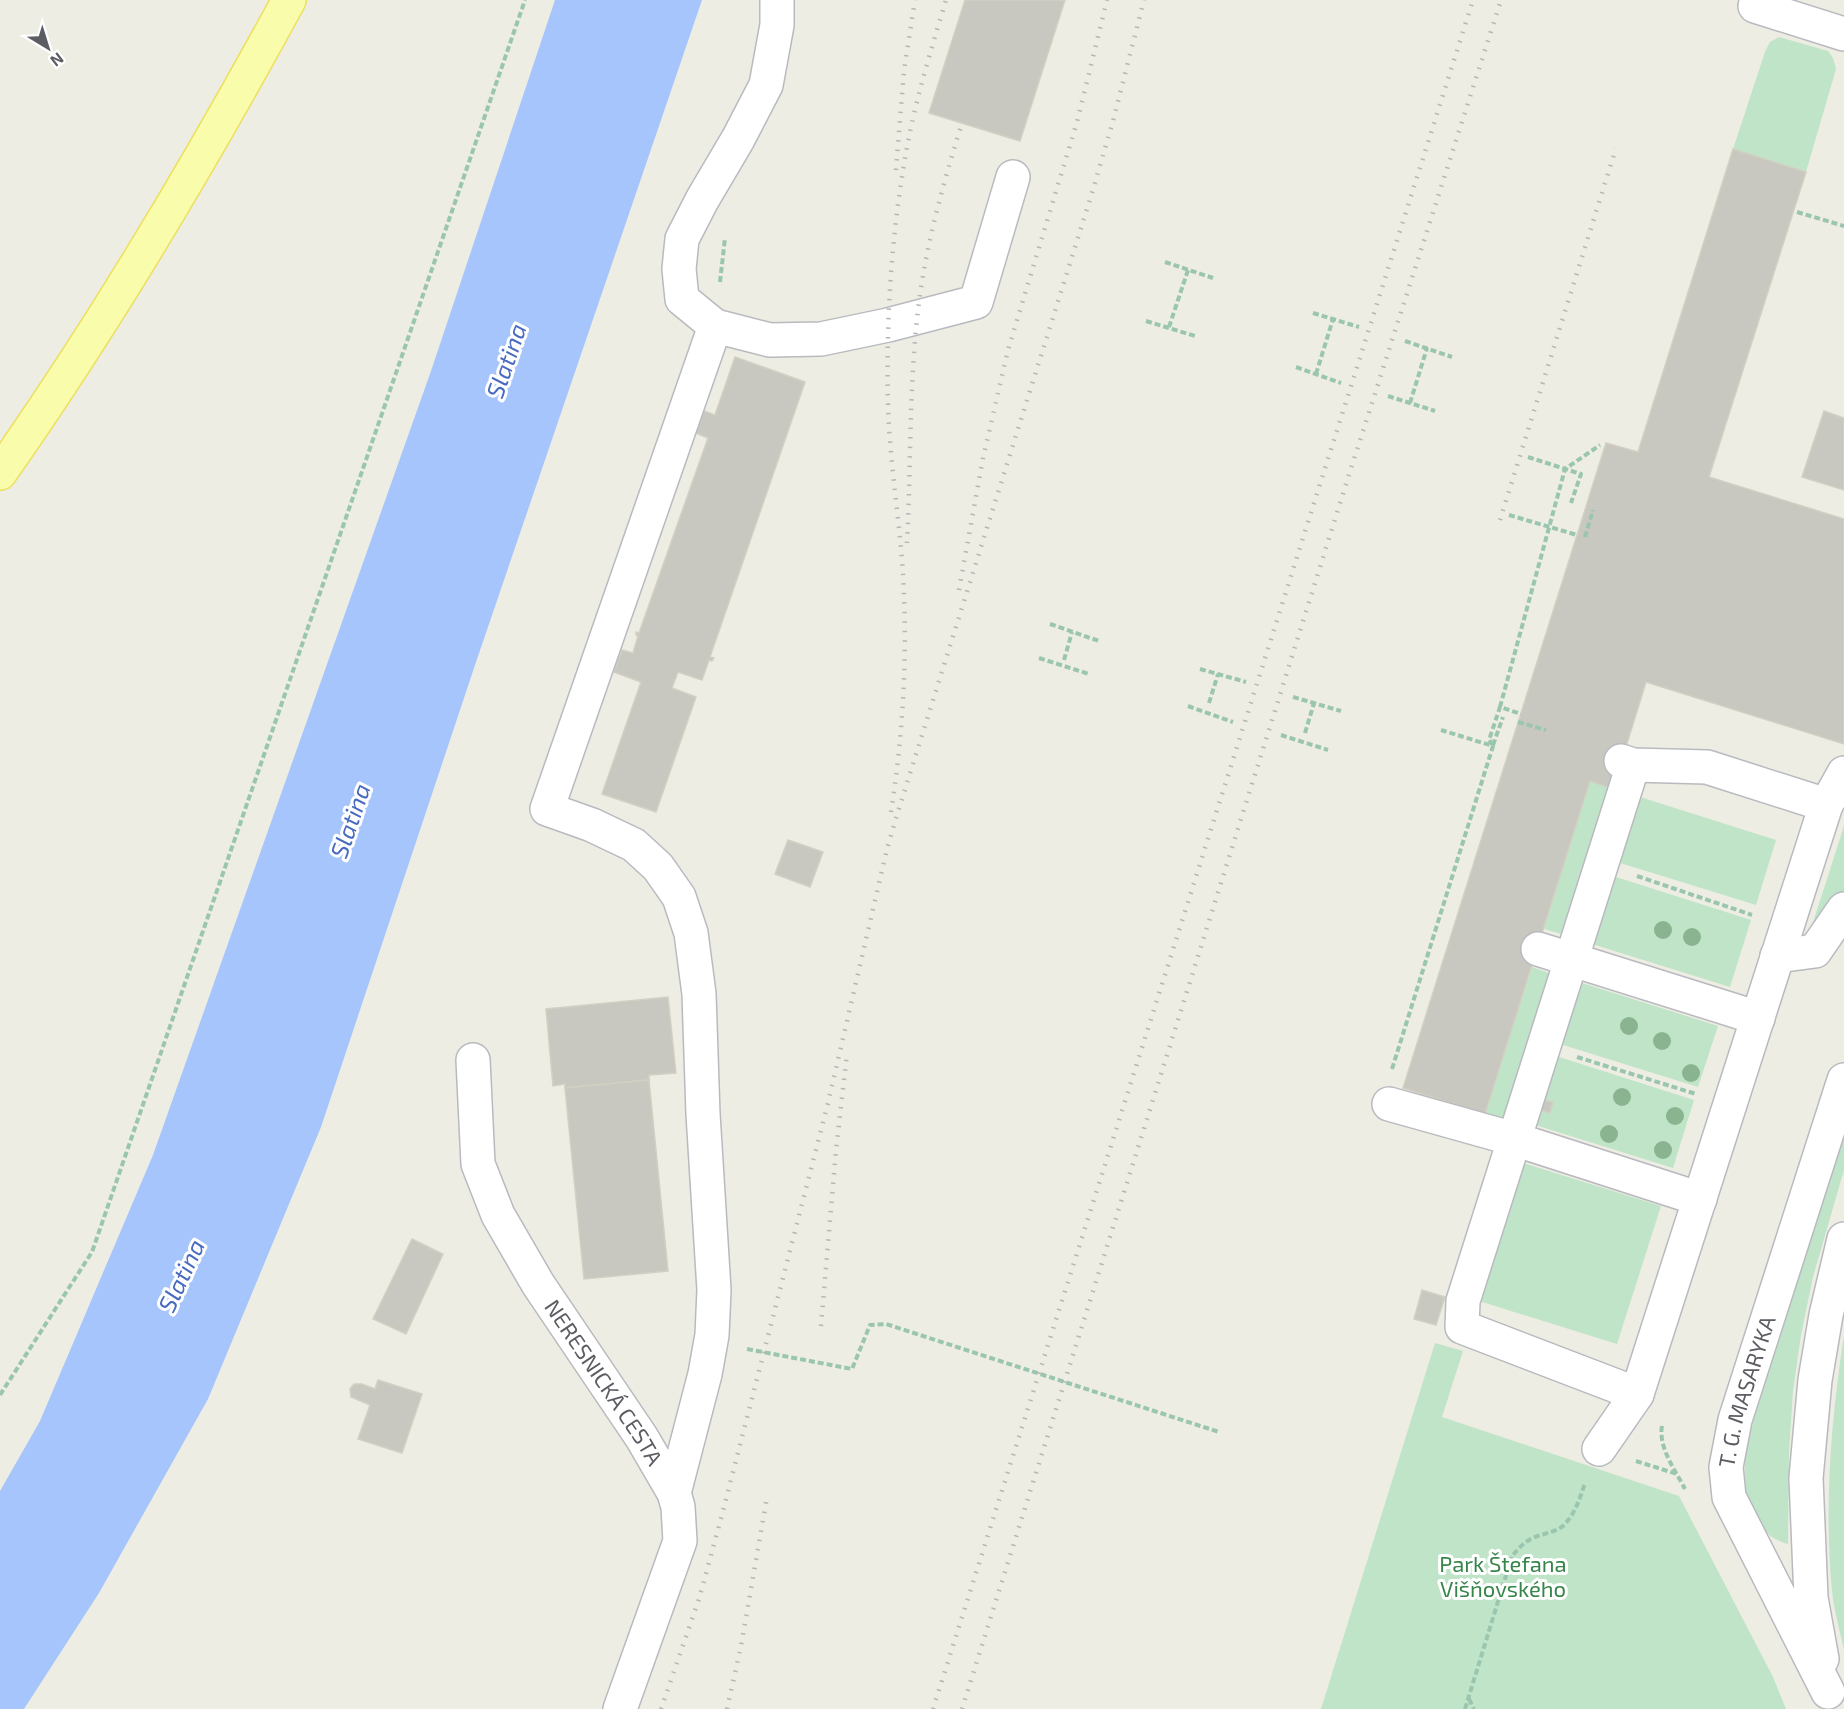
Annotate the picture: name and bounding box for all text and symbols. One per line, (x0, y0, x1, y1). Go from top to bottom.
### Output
north arrow (18, 18, 78, 78)
text: N (47, 49, 68, 71)
water label: Slatina (479, 319, 532, 402)
water label: Slatina (323, 779, 376, 862)
water label: Slatina (151, 1234, 210, 1316)
street label: NERESNICKÁ CESTA (540, 1294, 669, 1470)
street label: T. G. MASARYKA (1712, 1312, 1780, 1470)
park label: Park Štefana Višňovského (1439, 1550, 1567, 1601)

